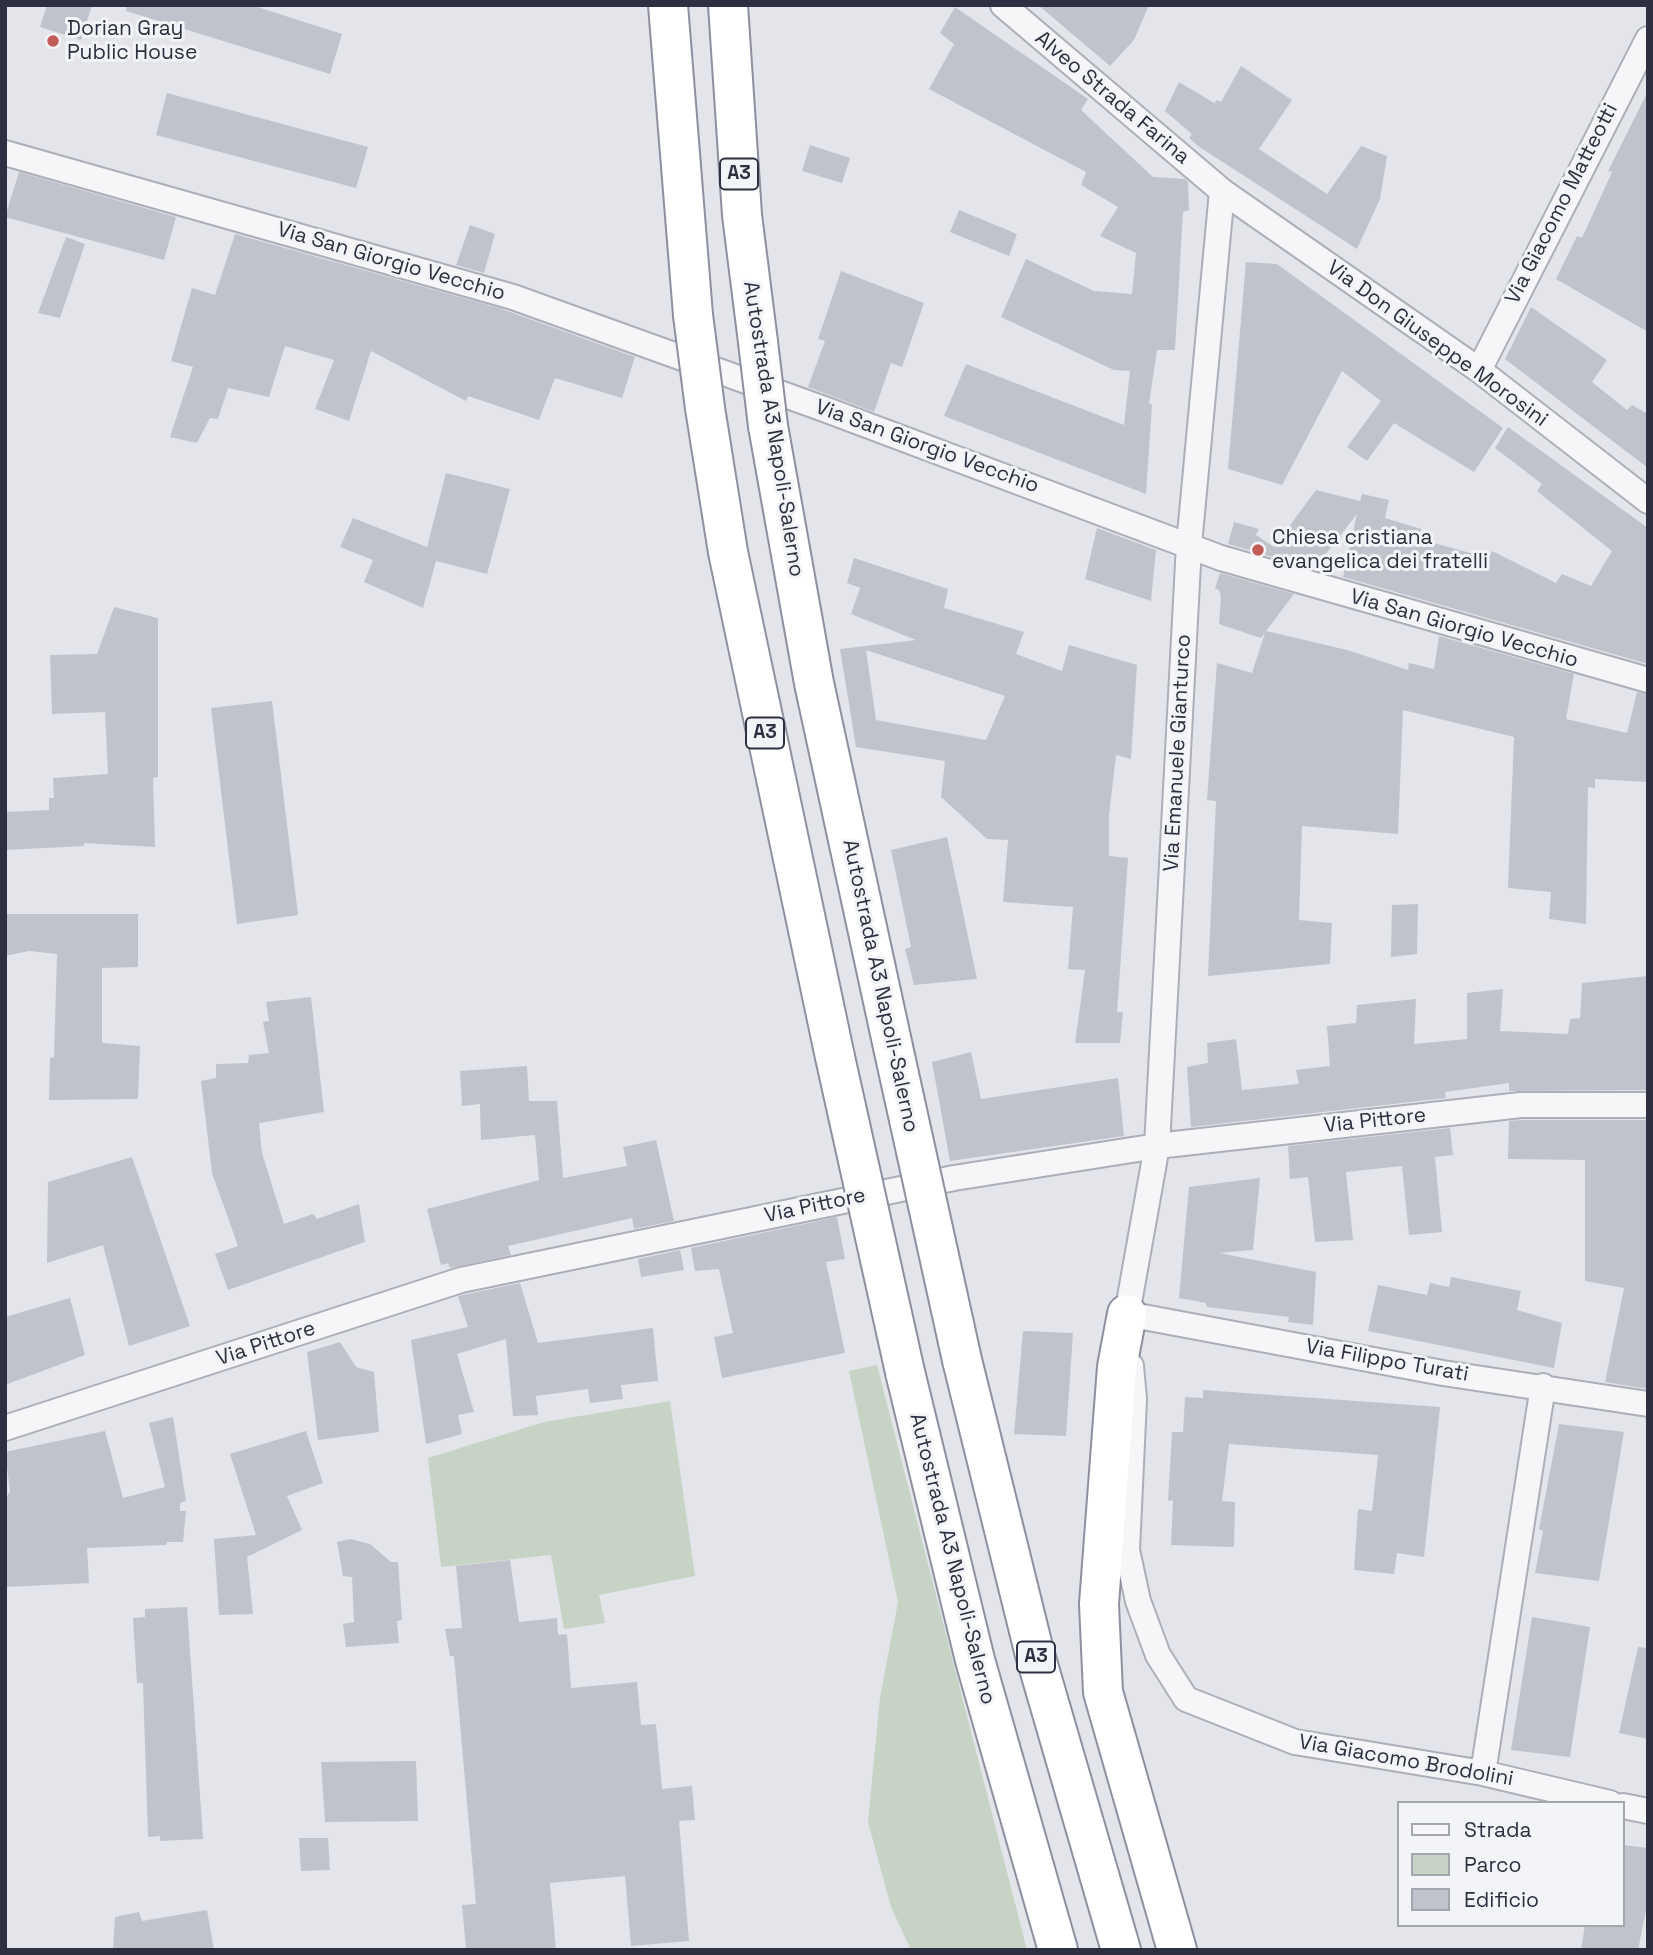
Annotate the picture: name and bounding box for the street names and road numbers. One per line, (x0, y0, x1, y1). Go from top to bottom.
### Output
street label: Alveo Strada Farina (1030, 26, 1194, 170)
street label: Via Giacomo Matteotti (1500, 99, 1624, 309)
road number: A3 (720, 158, 758, 190)
street label: Via San Giorgio Vecchio (274, 217, 508, 307)
street label: Via Don Giuseppe Morosini (1322, 255, 1552, 433)
street label: Autostrada A3 Napoli-Salerno (737, 279, 809, 579)
street label: Via San Giorgio Vecchio (812, 395, 1042, 499)
street label: Via San Giorgio Vecchio (1347, 584, 1581, 674)
street label: Via Emanuele Gianturco (1159, 634, 1197, 872)
road number: A3 (746, 718, 784, 748)
street label: Autostrada A3 Napoli-Salerno (837, 837, 923, 1135)
street label: Via Pittore (1323, 1103, 1427, 1139)
street label: Via Pittore (762, 1183, 868, 1229)
street label: Via Pittore (213, 1316, 319, 1372)
street label: Via Filippo Turati (1303, 1334, 1471, 1388)
street label: Autostrada A3 Napoli-Salerno (904, 1411, 1000, 1707)
road number: A3 (1017, 1642, 1055, 1672)
street label: Via Giacomo Brodolini (1297, 1730, 1515, 1792)

